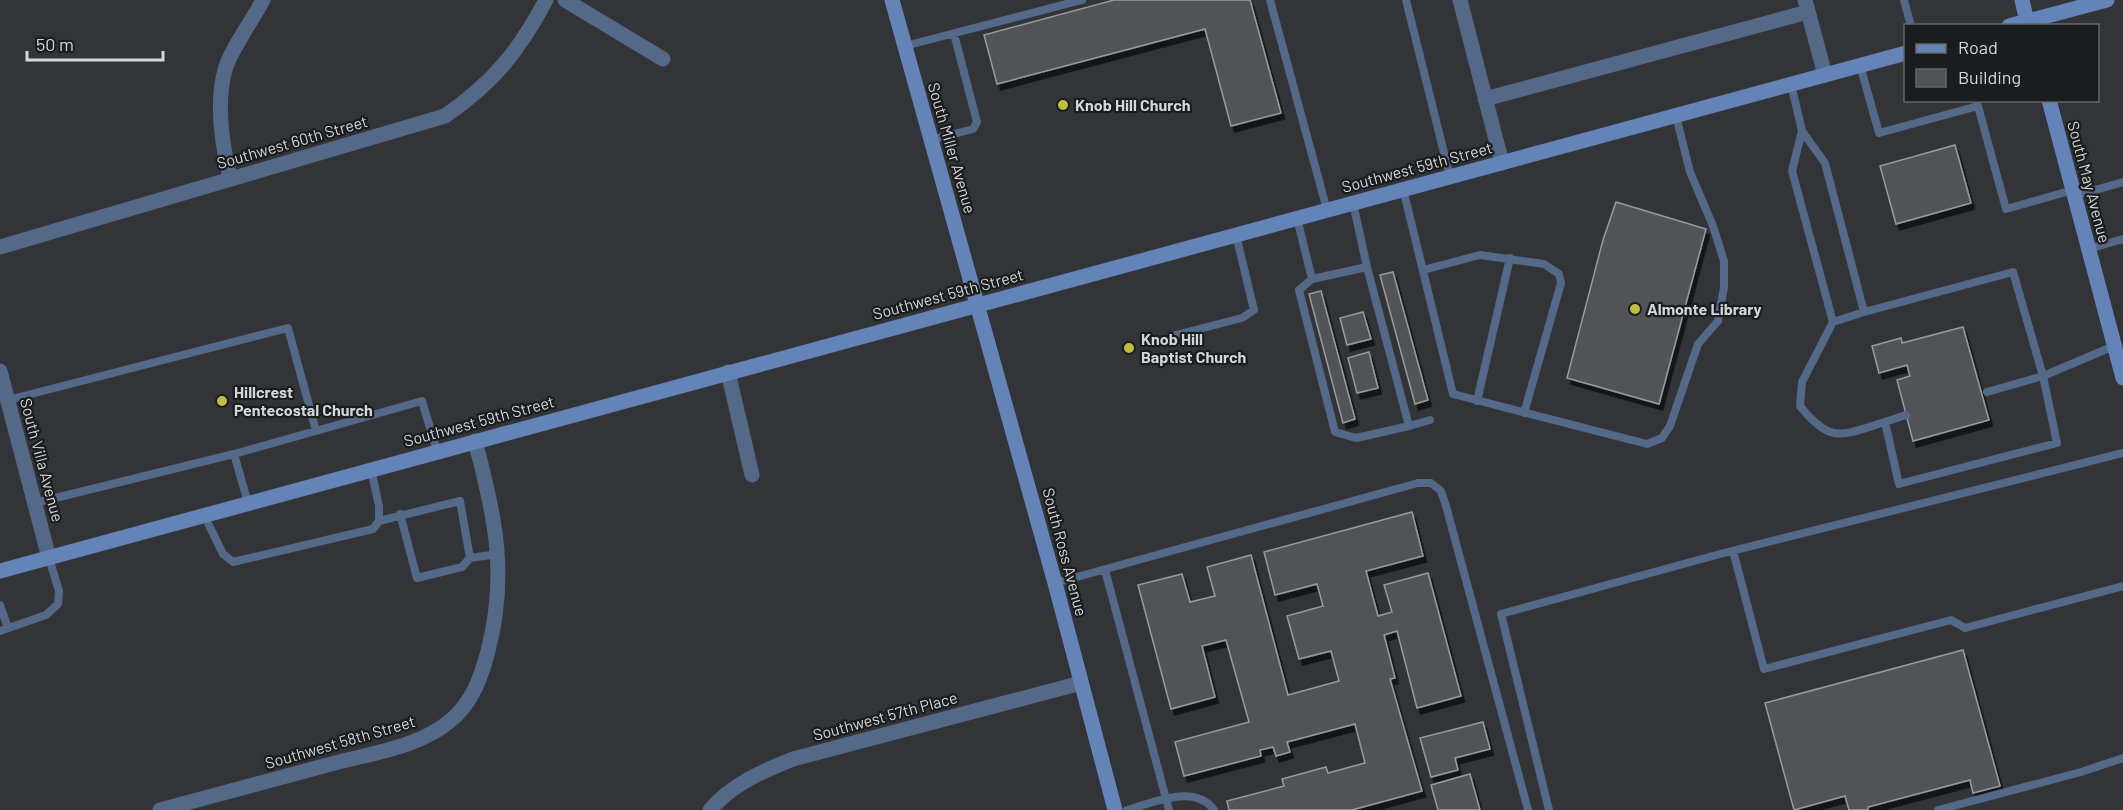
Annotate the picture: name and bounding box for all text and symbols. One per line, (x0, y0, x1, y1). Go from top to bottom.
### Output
scale bar (27, 24, 164, 62)
legend (1904, 24, 2099, 102)
text: 50 m (36, 33, 74, 55)
text: Road (1958, 36, 1998, 58)
text: Building (1958, 66, 2021, 88)
street label: South Miller Avenue (925, 80, 980, 216)
place label: Knob Hill Church (1075, 95, 1191, 114)
marker: Knob Hill Church (1056, 98, 1070, 112)
street label: Southwest 60th Street (214, 111, 369, 172)
street label: South May Avenue (2064, 119, 2115, 245)
street label: Southwest 59th Street (1339, 137, 1494, 196)
street label: Southwest 59th Street (870, 264, 1025, 323)
place label: Almonte Library (1647, 299, 1762, 318)
marker: Almonte Library (1628, 302, 1642, 316)
place label: Knob Hill Baptist Church (1141, 329, 1246, 366)
marker: Knob Hill Baptist Church (1122, 341, 1136, 355)
place label: Hillcrest Pentecostal Church (234, 382, 373, 419)
street label: Southwest 59th Street (401, 391, 556, 450)
marker: Hillcrest Pentecostal Church (215, 394, 229, 408)
street label: South Villa Avenue (17, 396, 68, 524)
street label: South Ross Avenue (1039, 486, 1092, 618)
street label: Southwest 57th Place (811, 687, 959, 744)
street label: Southwest 58th Street (263, 711, 417, 772)

